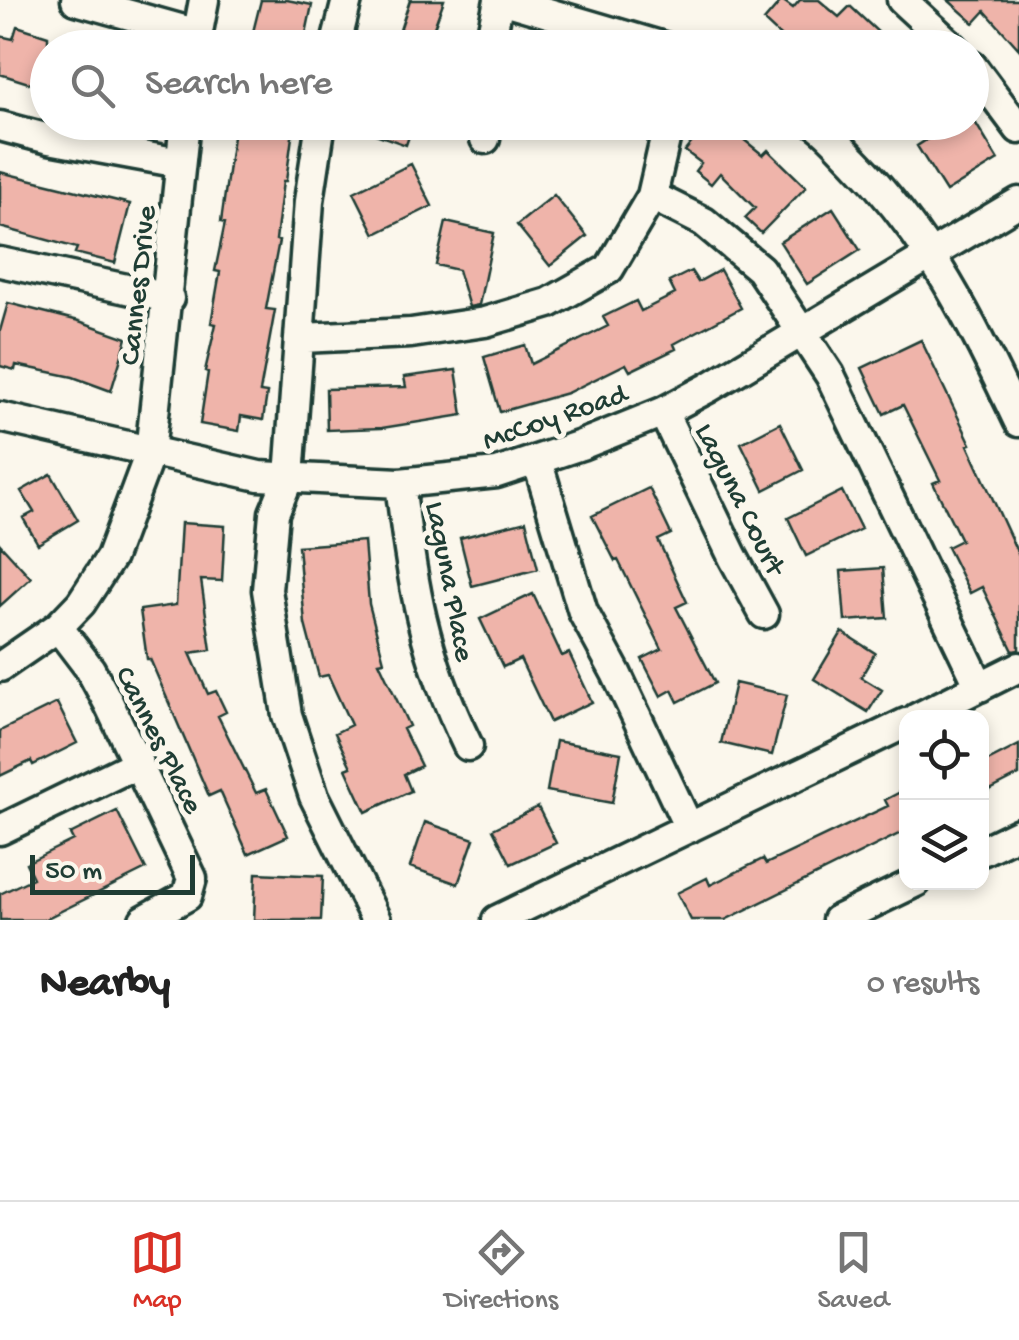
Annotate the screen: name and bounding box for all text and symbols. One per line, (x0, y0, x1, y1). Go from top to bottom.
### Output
search box (30, 30, 989, 140)
icon: search (65, 58, 120, 113)
text: Search here (145, 63, 332, 107)
street label: Cannes Drive (115, 203, 166, 367)
street label: McCoy Road (479, 377, 634, 460)
street label: Laguna Court (685, 418, 792, 584)
street label: Laguna Place (415, 499, 480, 665)
street label: Cannes Place (105, 662, 209, 821)
map controls (899, 710, 989, 890)
button: locate (899, 710, 989, 800)
button: layers (899, 800, 989, 890)
scale bar (30, 850, 195, 894)
text: 50 m (45, 856, 102, 889)
text: Nearby (40, 961, 170, 1010)
text: 0 results (867, 966, 979, 1004)
tab: Map (130, 1225, 185, 1318)
tab: Directions (444, 1225, 558, 1318)
tab: Saved (817, 1225, 889, 1318)

